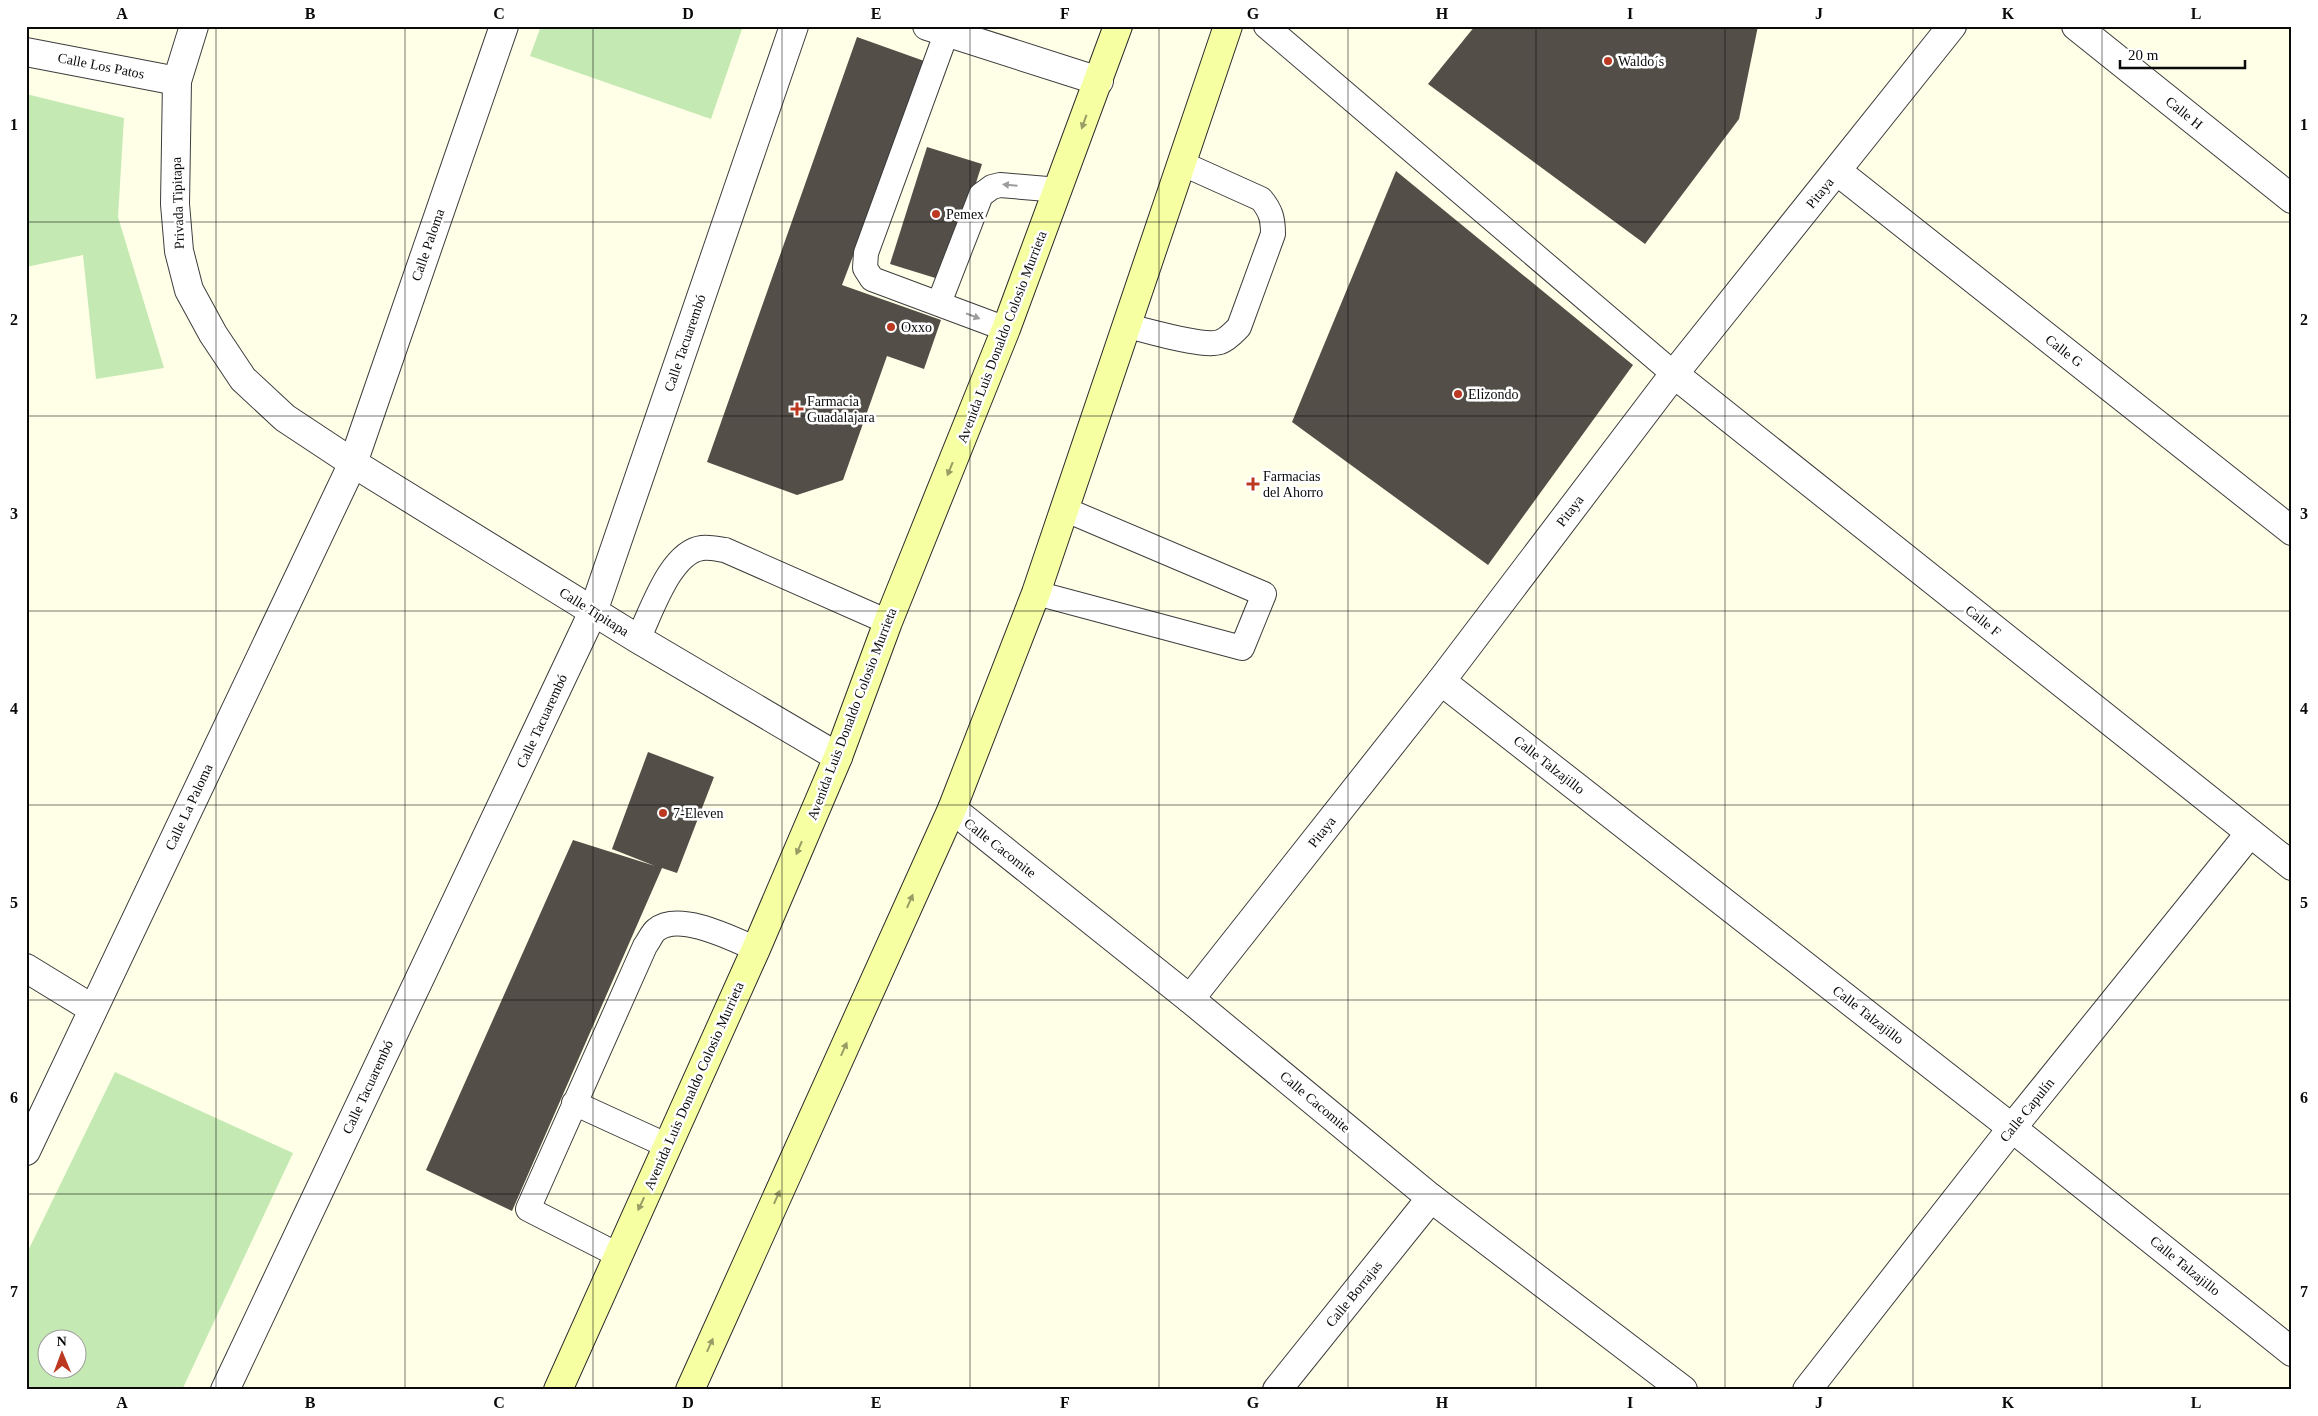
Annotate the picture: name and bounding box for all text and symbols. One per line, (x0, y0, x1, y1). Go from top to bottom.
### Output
text: A (116, 5, 128, 22)
text: B (305, 5, 316, 22)
text: C (493, 5, 505, 22)
text: D (682, 5, 694, 22)
text: E (871, 5, 881, 22)
text: F (1060, 5, 1070, 22)
text: G (1247, 5, 1260, 22)
text: H (1436, 5, 1449, 22)
text: I (1627, 5, 1633, 22)
text: J (1815, 5, 1823, 22)
text: K (2002, 5, 2015, 22)
text: L (2191, 5, 2201, 22)
scale bar (2120, 38, 2246, 70)
text: 20 m (2128, 47, 2159, 63)
street label: Calle Los Patos (56, 50, 146, 82)
place label: Waldo´s (1618, 54, 1664, 69)
marker: Waldo´s (1602, 55, 1614, 67)
street label: Calle H (2163, 94, 2205, 132)
one-way arrow (1080, 114, 1087, 129)
text: 1 (10, 116, 18, 133)
text: 1 (2300, 116, 2308, 133)
street label: Privada Tipitapa (169, 156, 187, 249)
street label: Pitaya (1803, 174, 1837, 211)
one-way arrow (1002, 181, 1018, 189)
street label: Calle Paloma (409, 206, 448, 283)
place label: Pemex (946, 207, 984, 222)
marker: Pemex (930, 208, 942, 220)
street label: Avenida Luis Donaldo Colosio Murrieta (954, 228, 1050, 445)
street label: Calle Tacuarembó (661, 292, 709, 394)
text: 2 (10, 311, 18, 328)
text: 2 (2300, 311, 2308, 328)
one-way arrow (965, 313, 980, 320)
place label: Oxxo (901, 320, 932, 335)
marker: Oxxo (885, 321, 897, 333)
street label: Calle G (2042, 332, 2086, 370)
place label: Elizondo (1468, 387, 1519, 402)
marker: Elizondo (1452, 388, 1464, 400)
place label: Farmacia Guadalajara (807, 394, 875, 425)
marker: Farmacia Guadalajara (791, 403, 803, 415)
one-way arrow (945, 462, 953, 476)
place label: Farmacias del Ahorro (1263, 469, 1323, 500)
marker: Farmacias del Ahorro (1247, 478, 1259, 490)
street label: Pitaya (1553, 492, 1587, 529)
text: 3 (10, 505, 18, 522)
text: 3 (2300, 505, 2308, 522)
street label: Calle Tipitapa (557, 585, 632, 640)
street label: Calle F (1962, 602, 2004, 640)
street label: Avenida Luis Donaldo Colosio Murrieta (804, 605, 900, 822)
street label: Calle Tacuarembó (514, 672, 570, 770)
text: 4 (10, 700, 18, 717)
text: 4 (2300, 700, 2308, 717)
street label: Calle Talzajillo (1511, 733, 1587, 797)
street label: Calle La Paloma (162, 761, 216, 852)
place label: 7-Eleven (673, 806, 724, 821)
marker: 7-Eleven (657, 807, 669, 819)
street label: Pitaya (1305, 813, 1339, 850)
street label: Calle Cacomite (961, 815, 1039, 881)
one-way arrow (794, 840, 802, 855)
text: 5 (10, 894, 18, 911)
one-way arrow (907, 894, 915, 908)
text: 5 (2300, 894, 2308, 911)
street label: Avenida Luis Donaldo Colosio Murrieta (641, 979, 747, 1192)
street label: Calle Talzajillo (1830, 983, 1906, 1047)
street label: Calle Tacuarembó (340, 1038, 396, 1136)
one-way arrow (840, 1042, 848, 1056)
street label: Calle Cacomite (1277, 1068, 1353, 1136)
street label: Calle Capulín (1997, 1075, 2057, 1145)
text: 6 (10, 1089, 18, 1106)
text: 6 (2300, 1089, 2308, 1106)
one-way arrow (773, 1190, 781, 1204)
one-way arrow (637, 1197, 645, 1211)
street label: Calle Talzajillo (2147, 1233, 2223, 1299)
street label: Calle Borrajas (1323, 1258, 1385, 1330)
text: 7 (10, 1283, 18, 1300)
text: 7 (2300, 1283, 2308, 1300)
north arrow (38, 1328, 88, 1378)
text: N (57, 1334, 67, 1349)
one-way arrow (707, 1338, 715, 1352)
text: A (116, 1394, 128, 1411)
text: B (305, 1394, 316, 1411)
text: C (493, 1394, 505, 1411)
text: D (682, 1394, 694, 1411)
text: E (871, 1394, 881, 1411)
text: F (1060, 1394, 1070, 1411)
text: G (1247, 1394, 1260, 1411)
text: H (1436, 1394, 1449, 1411)
text: I (1627, 1394, 1633, 1411)
text: J (1815, 1394, 1823, 1411)
text: K (2002, 1394, 2015, 1411)
text: L (2191, 1394, 2201, 1411)

